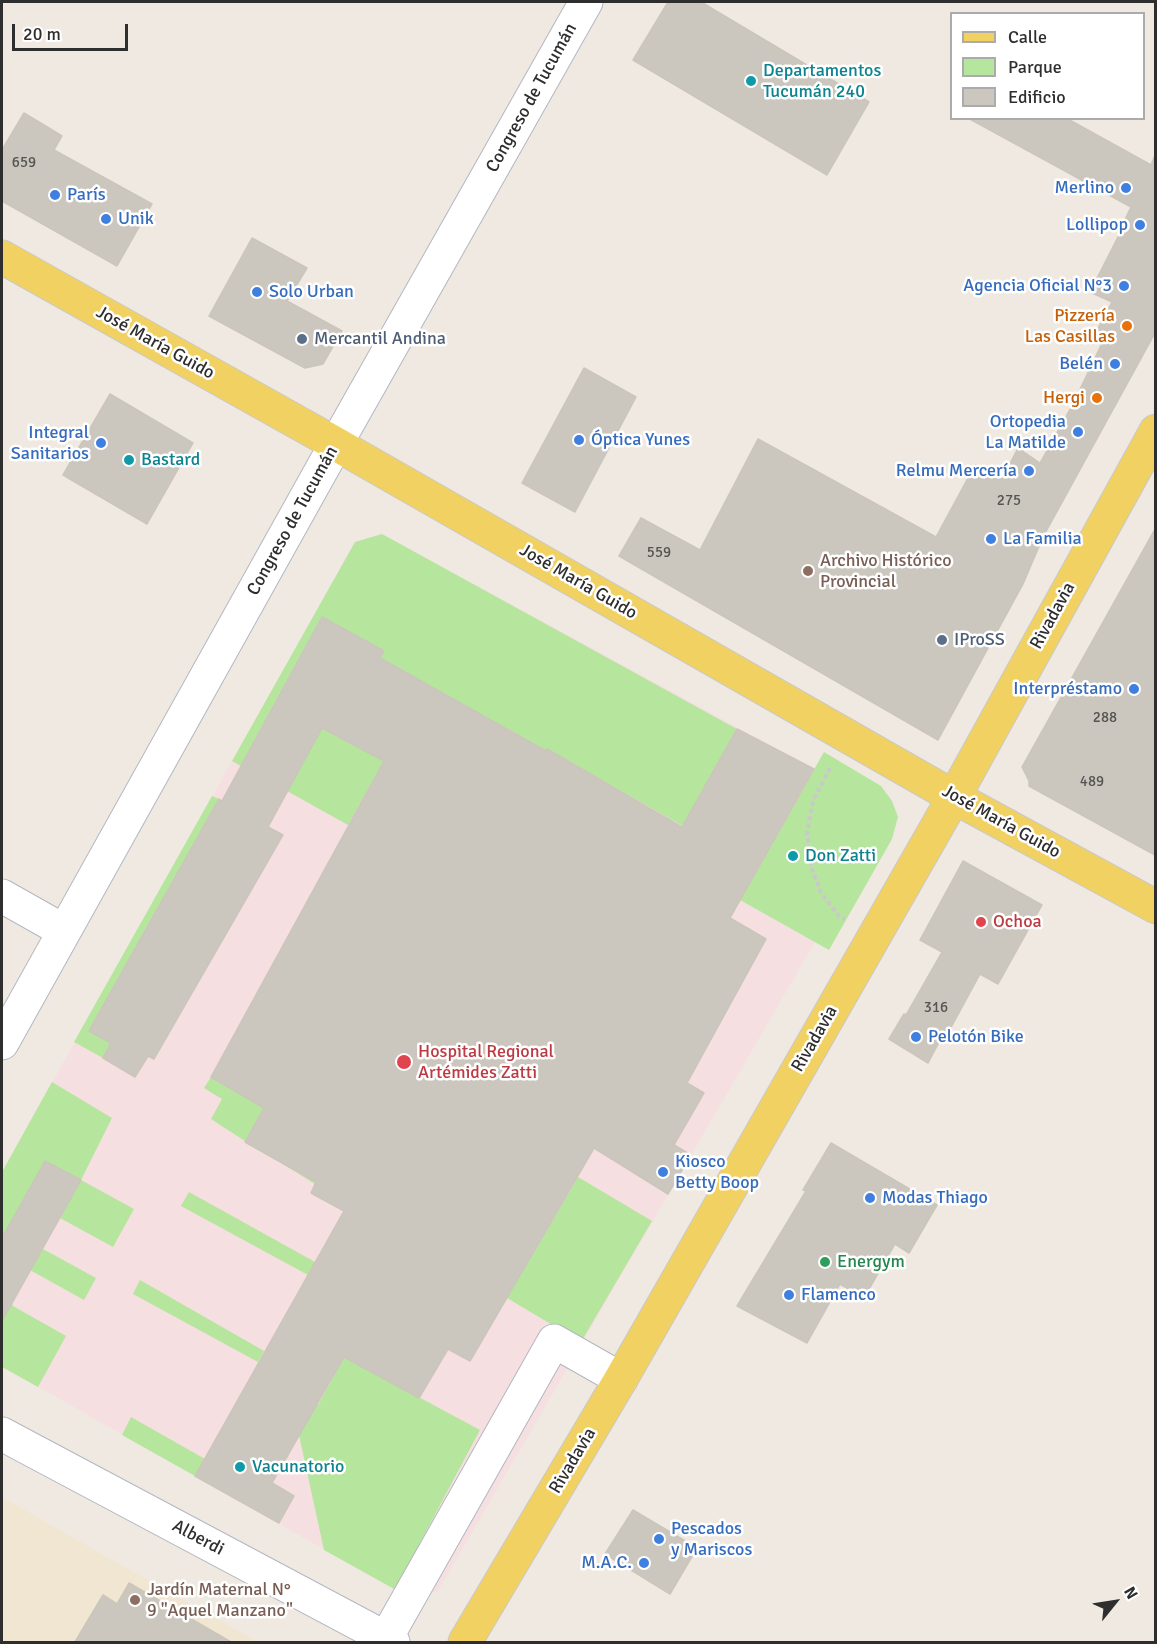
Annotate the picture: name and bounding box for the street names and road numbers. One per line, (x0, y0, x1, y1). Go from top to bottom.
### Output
street label: Congreso de Tucumán (482, 20, 582, 176)
street label: José María Guido (92, 302, 218, 384)
street label: Congreso de Tucumán (243, 443, 343, 599)
street label: José María Guido (515, 540, 641, 624)
street label: Rivadavia (1026, 579, 1080, 653)
street label: José María Guido (938, 781, 1064, 863)
street label: Rivadavia (787, 1002, 843, 1076)
street label: Rivadavia (545, 1424, 601, 1498)
street label: Alberdi (168, 1515, 228, 1561)

